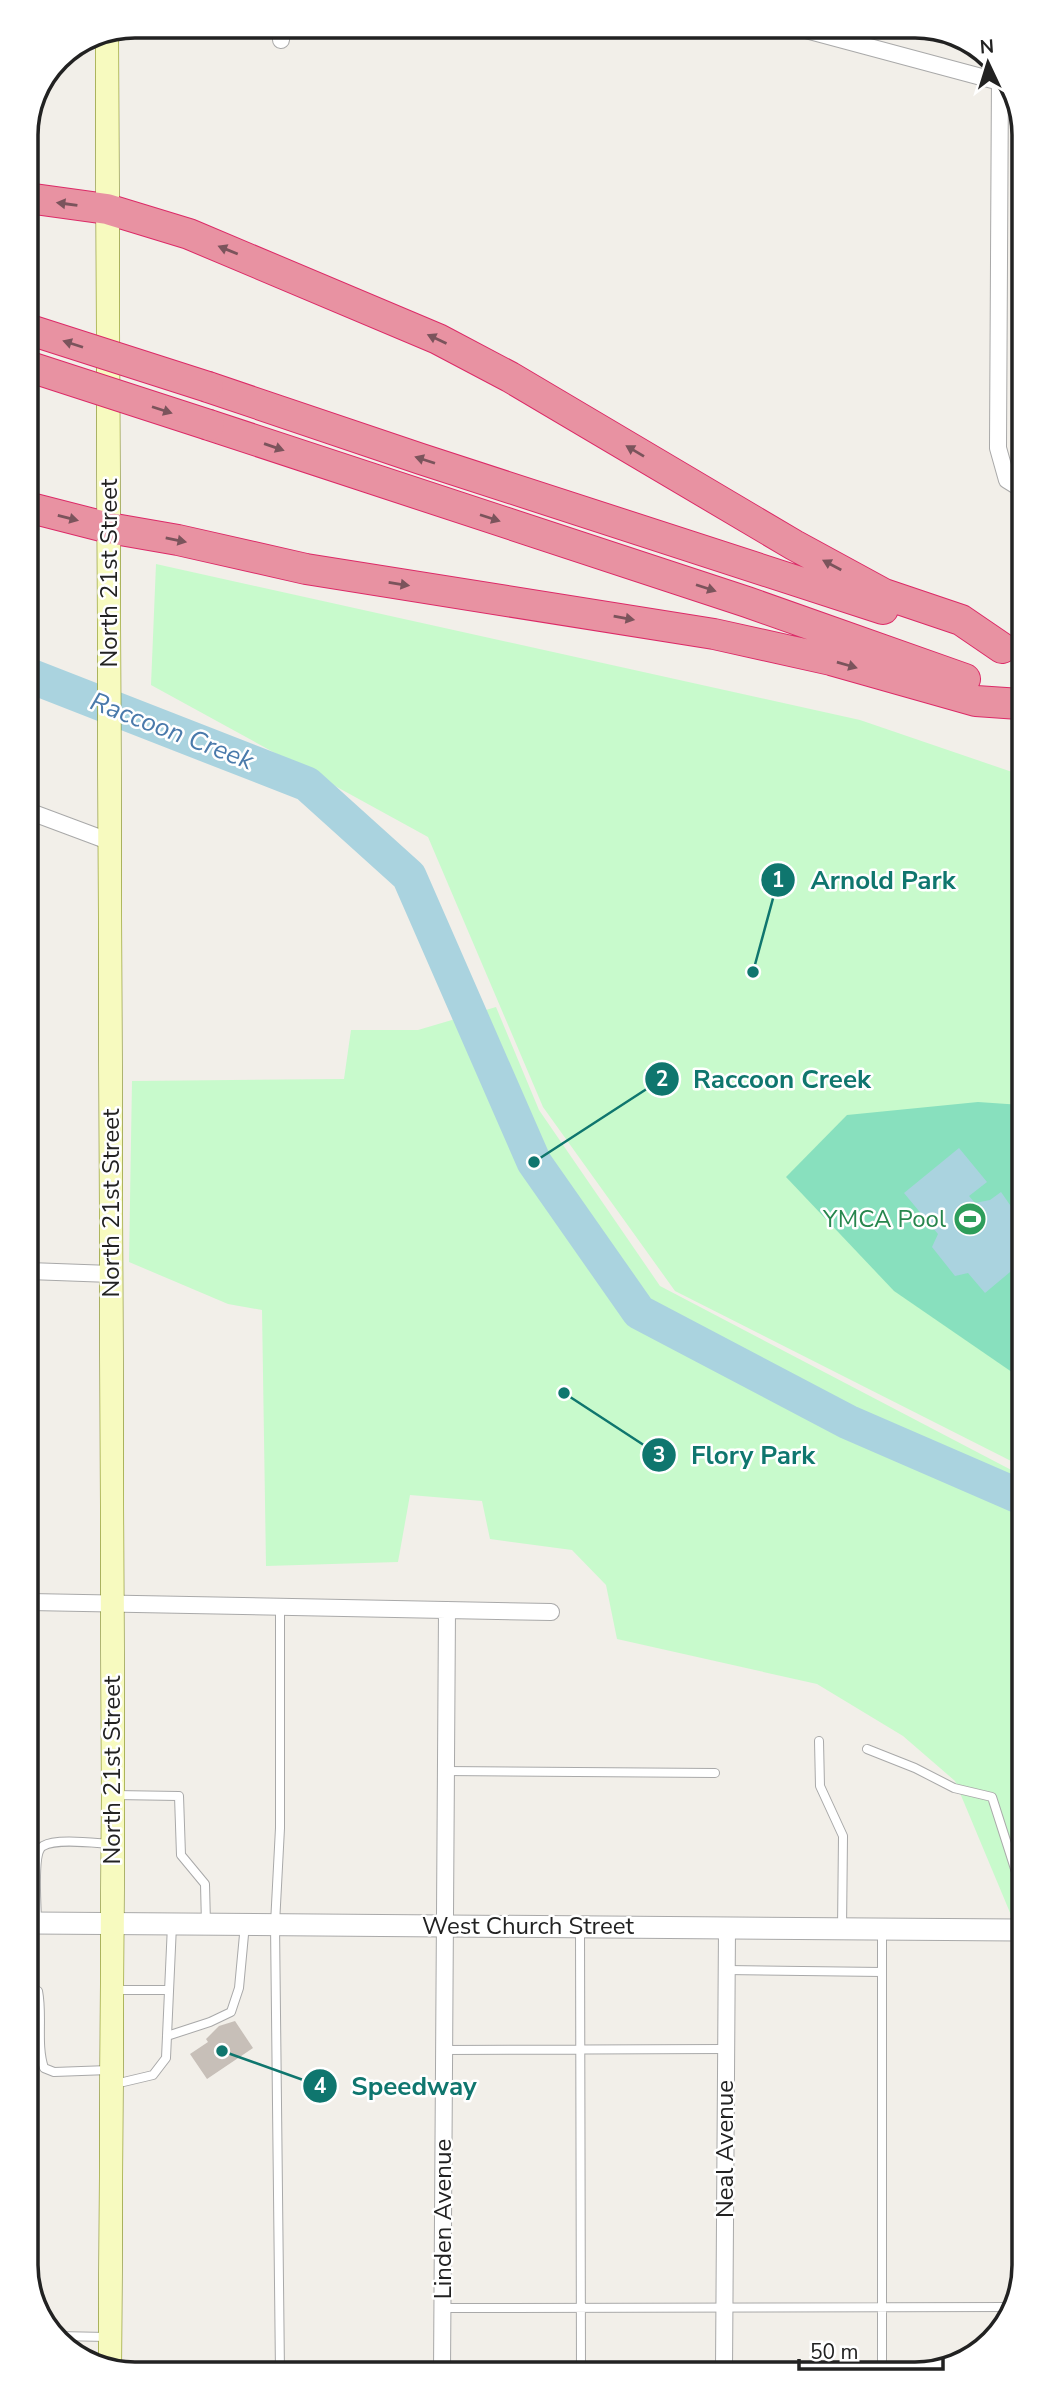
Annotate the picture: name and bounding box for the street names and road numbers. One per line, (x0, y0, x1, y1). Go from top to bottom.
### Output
street label: North 21st Street (93, 478, 125, 667)
street label: North 21st Street (95, 1108, 127, 1297)
street label: North 21st Street (96, 1675, 128, 1864)
street label: West Church Street (422, 1910, 635, 1942)
street label: Neal Avenue (709, 2080, 741, 2218)
street label: Linden Avenue (427, 2139, 459, 2299)

